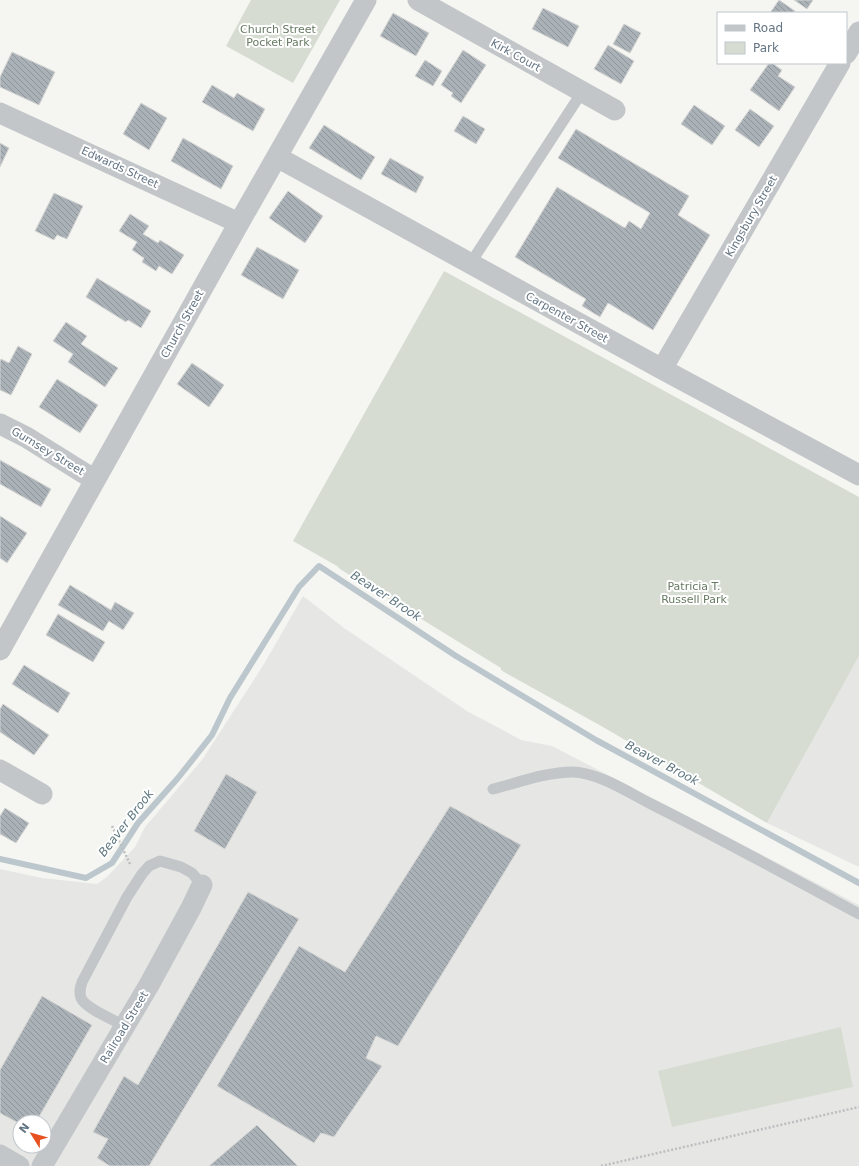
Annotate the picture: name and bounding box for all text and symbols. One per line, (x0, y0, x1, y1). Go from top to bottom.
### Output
legend (717, 12, 847, 64)
text: Road (753, 21, 783, 35)
park label: Church Street Pocket Park (240, 23, 317, 49)
street label: Kirk Court (489, 36, 544, 75)
text: Park (753, 41, 779, 55)
street label: Edwards Street (79, 144, 161, 191)
street label: Kingsbury Street (723, 173, 780, 259)
street label: Church Street (158, 287, 207, 361)
street label: Carpenter Street (523, 289, 611, 346)
street label: Gurnsey Street (9, 425, 87, 479)
water label: Beaver Brook (348, 568, 425, 625)
park label: Patricia T. Russell Park (661, 580, 727, 606)
water label: Beaver Brook (623, 738, 702, 789)
water label: Beaver Brook (96, 786, 157, 859)
street label: Railroad Street (98, 988, 151, 1066)
north arrow (12, 1114, 52, 1154)
text: N (16, 1121, 32, 1136)

